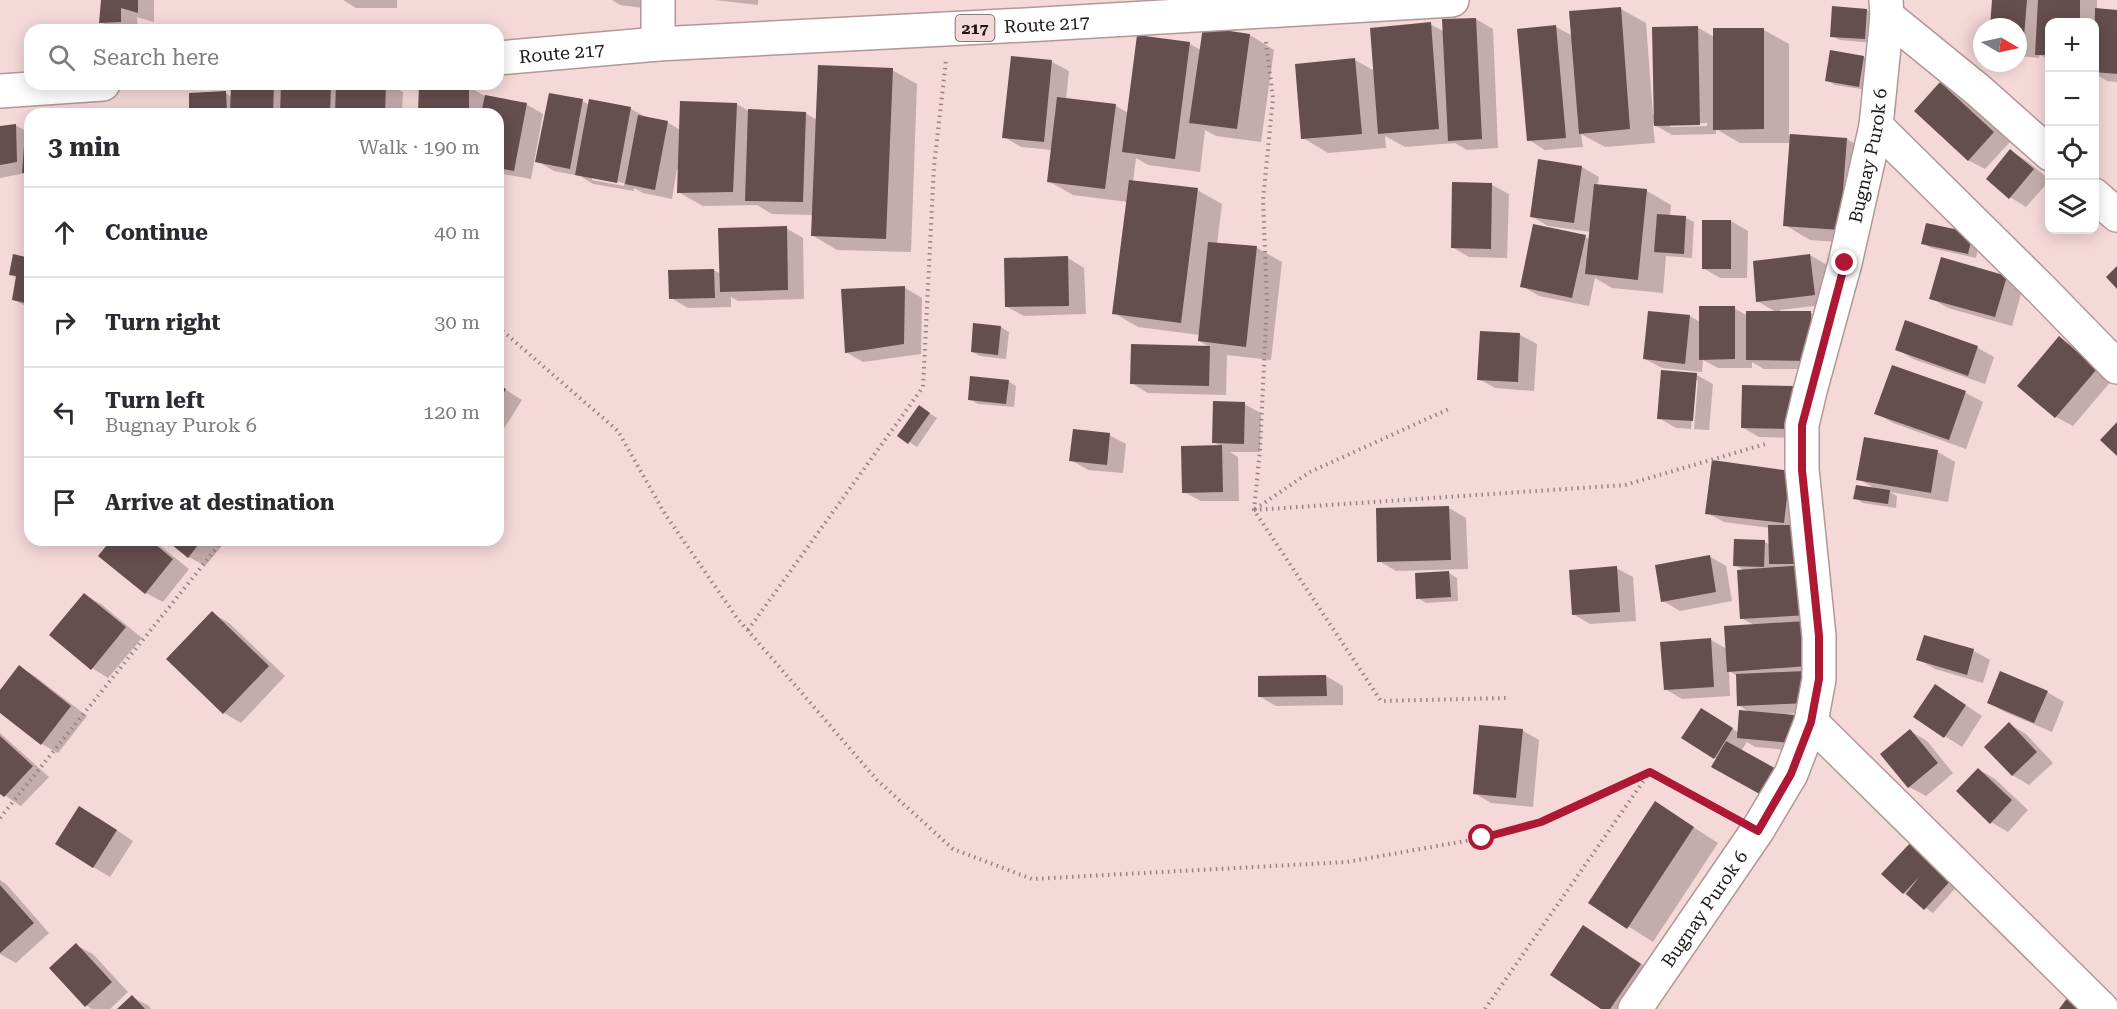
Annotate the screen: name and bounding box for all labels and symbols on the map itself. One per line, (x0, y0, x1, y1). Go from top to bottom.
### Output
street label: Route 217 (1003, 11, 1090, 37)
road number: 217 (956, 15, 994, 41)
north arrow (1973, 18, 2027, 72)
street label: Route 217 (518, 38, 605, 67)
street label: Bugnay Purok 6 (1844, 87, 1890, 225)
route end (1831, 249, 1857, 275)
route start (1468, 824, 1494, 850)
street label: Bugnay Purok 6 (1657, 846, 1751, 971)

